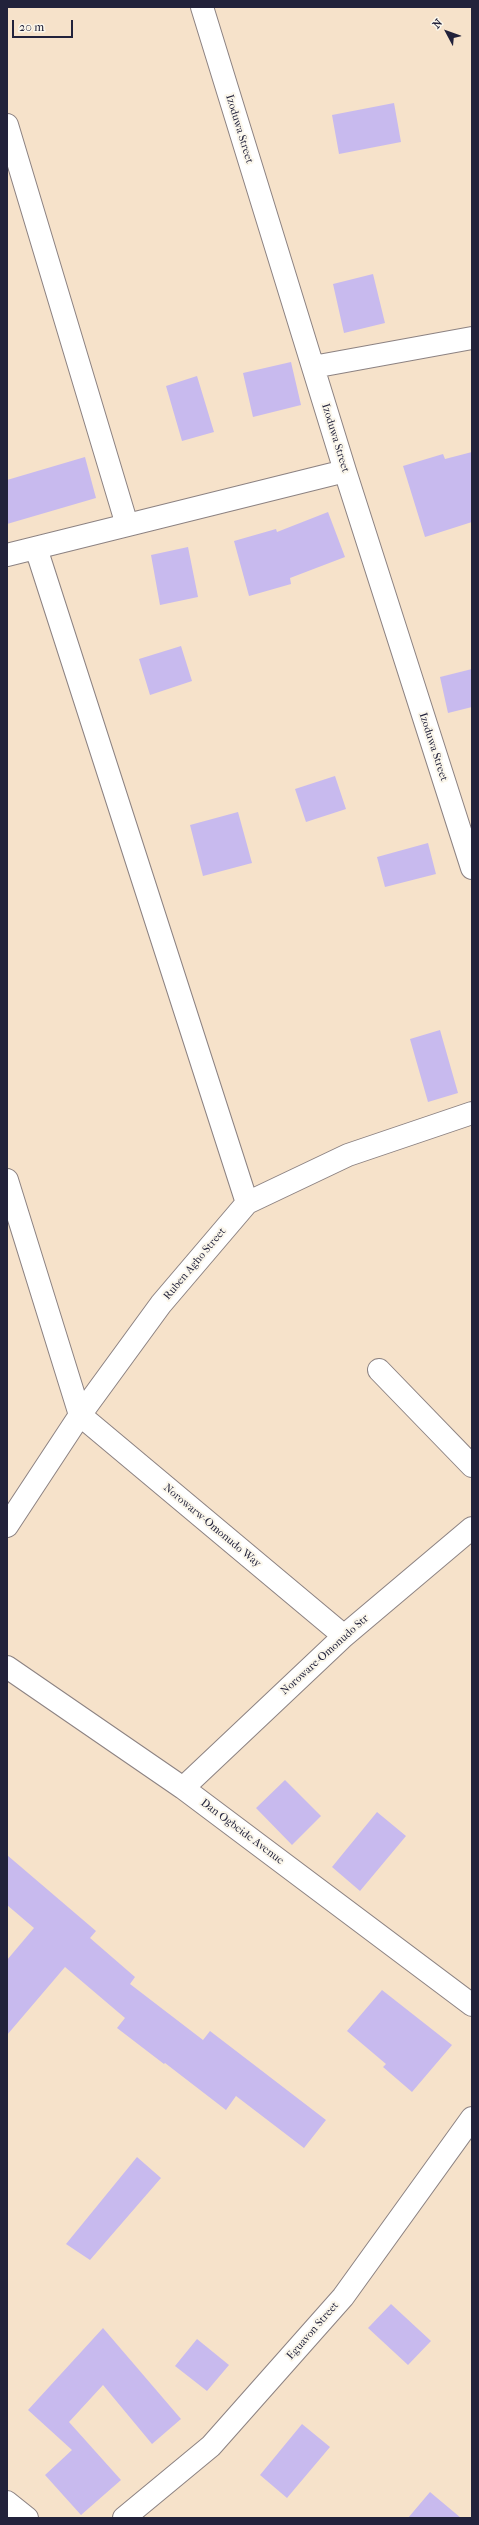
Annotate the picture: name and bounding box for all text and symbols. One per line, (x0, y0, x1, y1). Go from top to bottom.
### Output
scale bar (14, 12, 75, 38)
north arrow (427, 12, 467, 52)
text: N (430, 16, 445, 31)
text: 20 m (19, 20, 44, 34)
street label: Izoduwa Street (222, 93, 256, 165)
street label: Izoduwa Street (318, 402, 352, 474)
street label: Izoduwa Street (416, 711, 450, 783)
street label: Ruben Agho Street (161, 1225, 229, 1303)
street label: Norowarw-Omonudo Way (161, 1481, 263, 1571)
street label: Noroware-Omonudo Str (278, 1612, 372, 1698)
street label: Dan Ogbeide Avenue (198, 1796, 286, 1868)
street label: Eguavon Street (284, 2299, 342, 2363)

